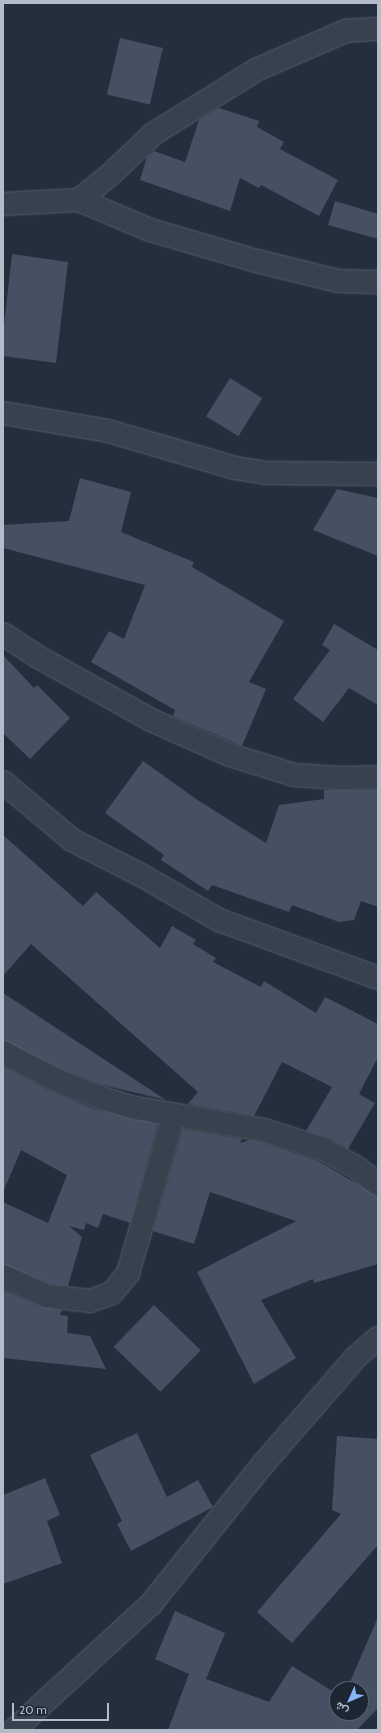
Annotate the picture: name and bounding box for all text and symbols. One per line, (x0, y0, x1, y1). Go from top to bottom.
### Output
north arrow (329, 1681, 369, 1721)
scale bar (14, 1695, 111, 1721)
text: ش (332, 1699, 351, 1718)
text: 20 m (19, 1702, 47, 1717)

